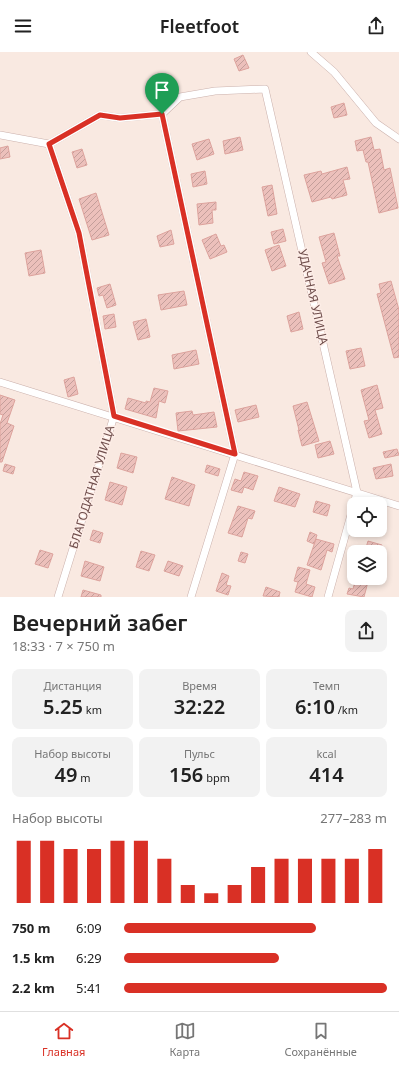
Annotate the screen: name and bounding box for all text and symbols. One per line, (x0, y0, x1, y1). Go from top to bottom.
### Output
text: Fleetfoot (160, 14, 239, 38)
icon: menu (12, 15, 34, 37)
icon: share (365, 15, 387, 37)
pin (145, 73, 179, 114)
icon: arrive (151, 79, 173, 101)
street label: УДАЧНАЯ УЛИЦА (294, 247, 333, 347)
street label: БЛАГОДАТНАЯ УЛИЦА (65, 423, 118, 551)
map controls (347, 497, 387, 585)
button: locate (347, 497, 387, 537)
button: layers (347, 545, 387, 585)
text: Вечерний забег (12, 607, 188, 637)
button: share (345, 610, 387, 652)
text: 18:33 · 7 × 750 m (12, 637, 115, 655)
text: Дистанция (43, 678, 102, 693)
text: Время (182, 678, 217, 693)
text: Темп (313, 678, 340, 693)
text: 5.25 (43, 693, 83, 720)
text: 32:22 (174, 693, 225, 720)
text: 6:10 (295, 693, 335, 720)
text: km (83, 702, 102, 717)
text: /km (335, 702, 358, 717)
text: Набор высоты (34, 746, 111, 761)
text: Пульс (184, 746, 215, 761)
text: kcal (316, 746, 337, 761)
text: 49 (54, 761, 77, 788)
text: 156 (169, 761, 203, 788)
text: 414 (309, 761, 344, 788)
text: m (77, 770, 91, 785)
text: bpm (203, 770, 230, 785)
text: Набор высоты (12, 809, 103, 827)
text: 277–283 m (320, 809, 387, 827)
text: 750 m (12, 919, 50, 937)
text: 6:09 (76, 919, 102, 937)
text: 1.5 km (12, 949, 55, 967)
text: 6:29 (76, 949, 102, 967)
text: 2.2 km (12, 979, 55, 997)
text: 5:41 (76, 979, 102, 997)
tab: Главная (42, 1020, 85, 1059)
tab: Карта (170, 1020, 200, 1059)
tab: Сохранённые (284, 1020, 357, 1059)

